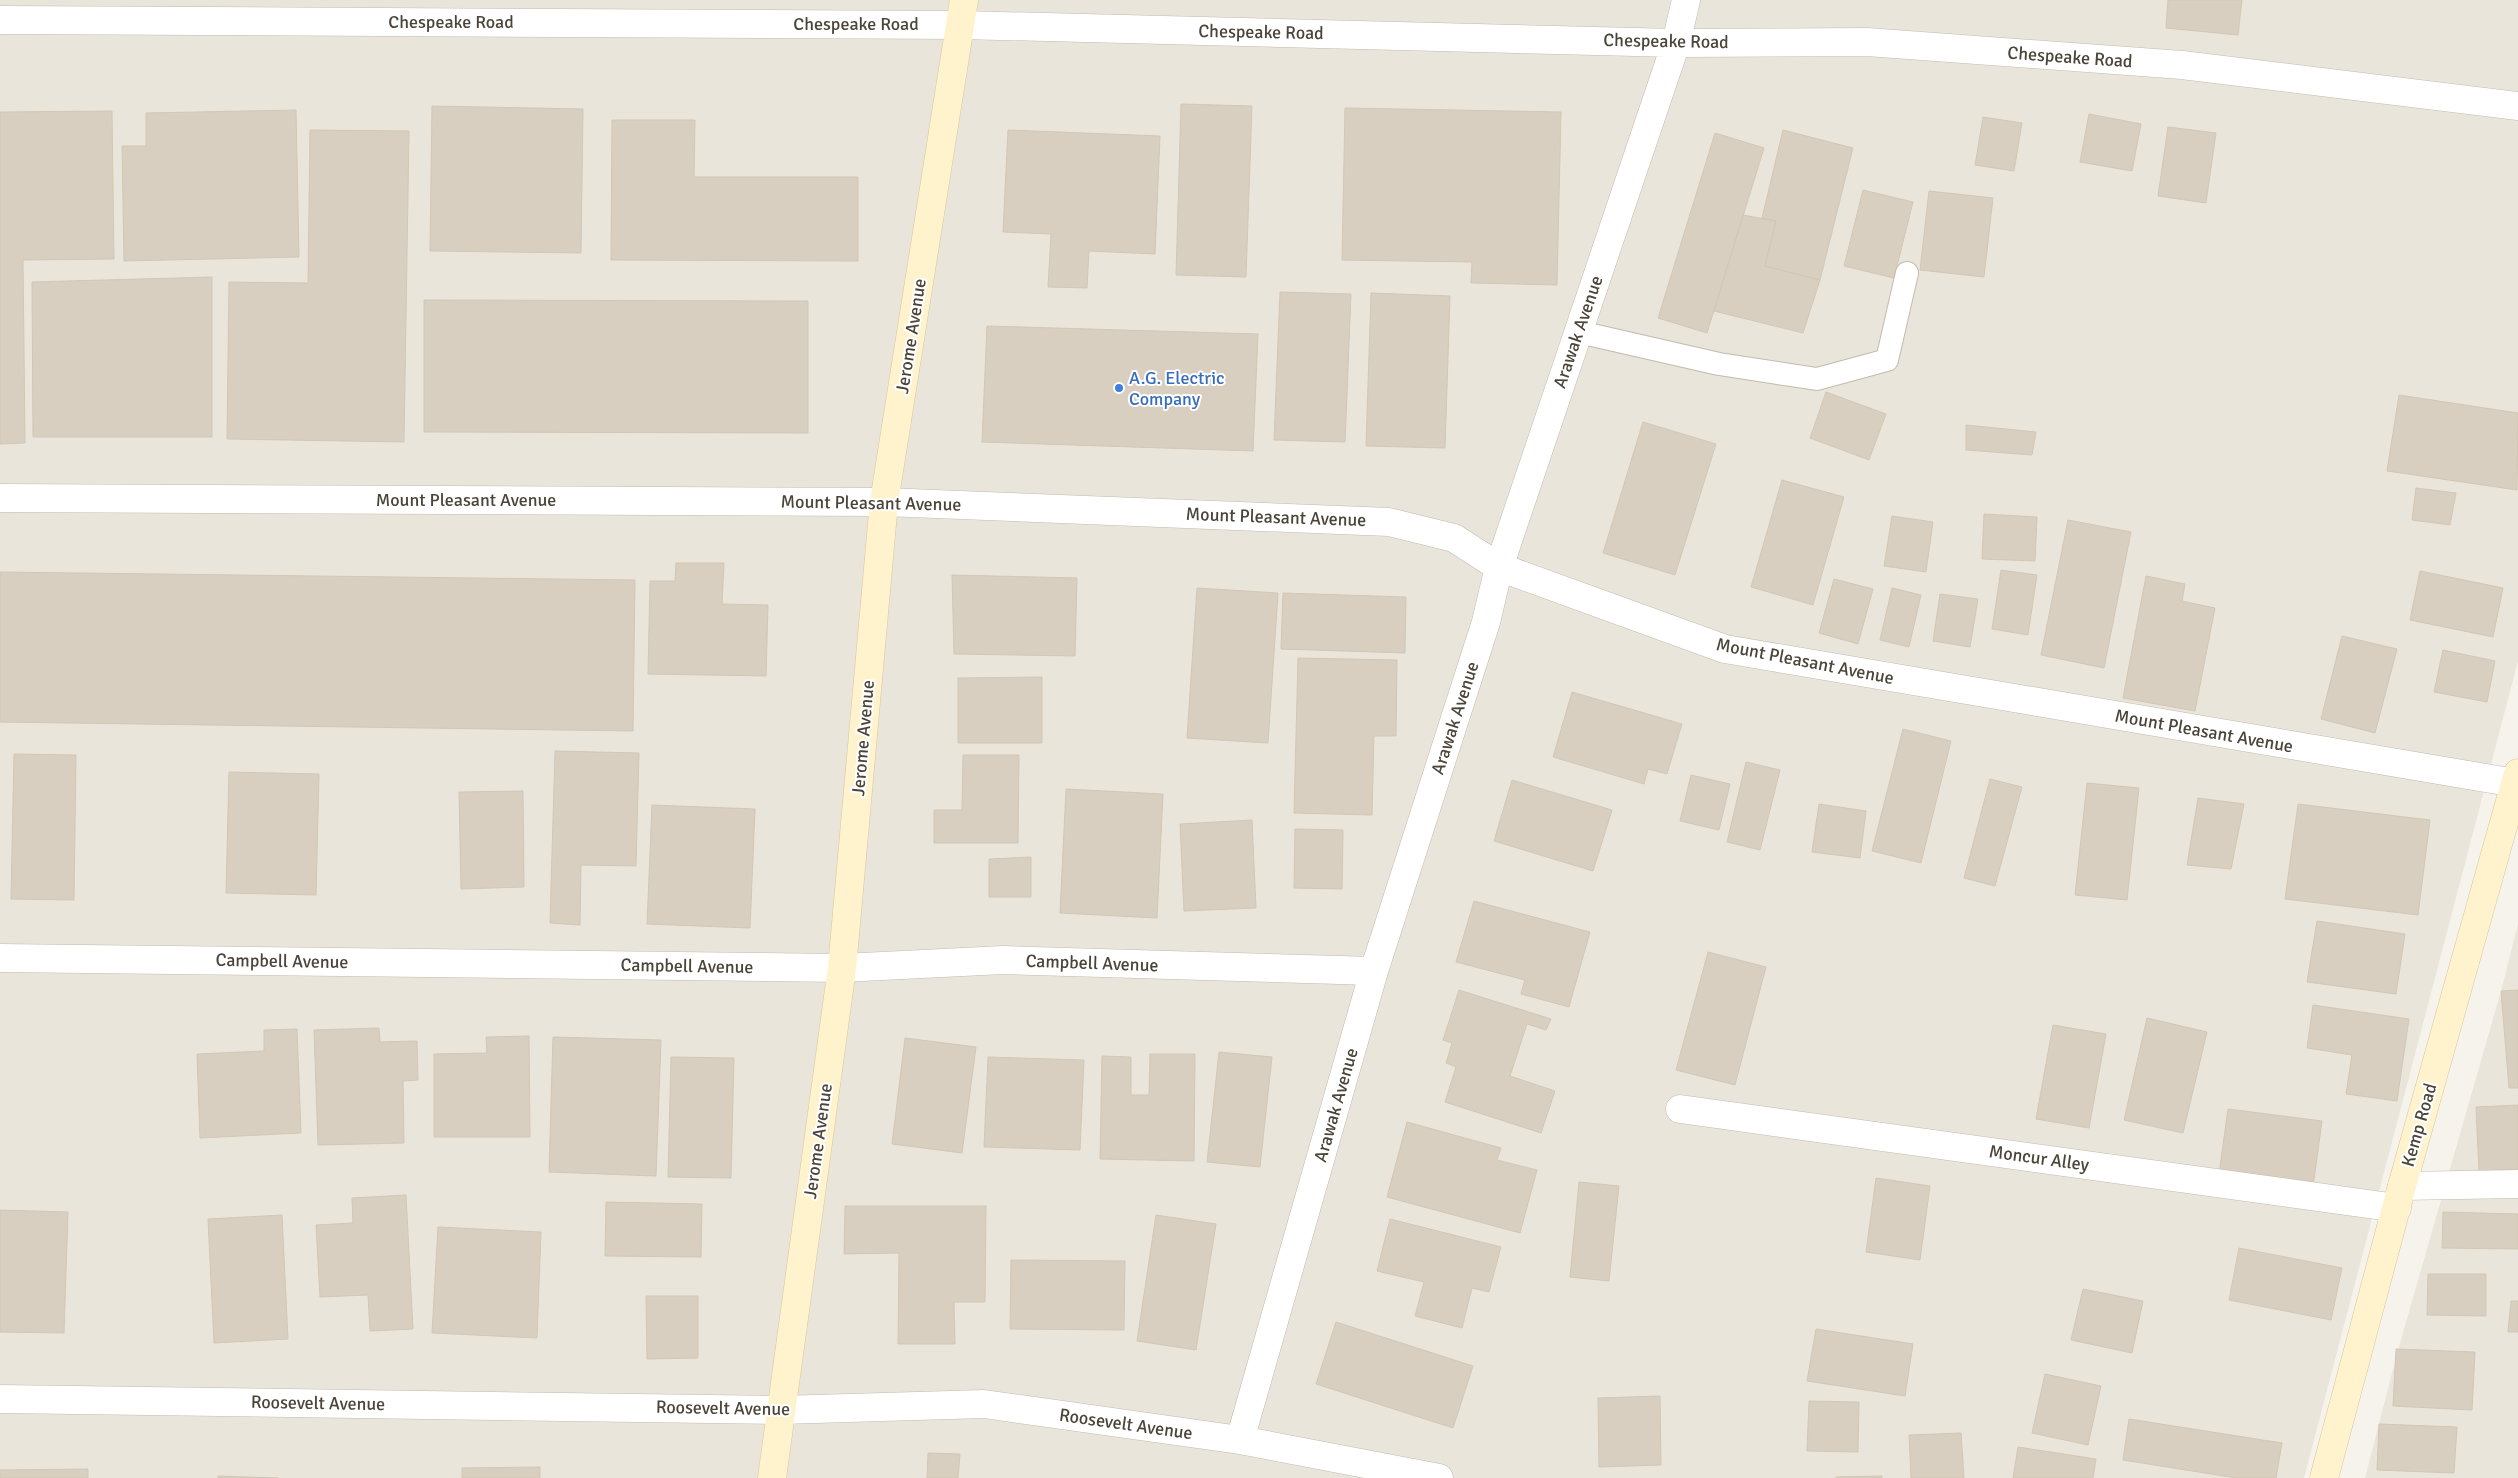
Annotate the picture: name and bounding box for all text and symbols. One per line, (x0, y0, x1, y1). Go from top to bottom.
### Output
street label: Chespeake Road (388, 11, 514, 33)
street label: Chespeake Road (793, 13, 919, 35)
street label: Chespeake Road (1198, 20, 1324, 44)
street label: Chespeake Road (1603, 29, 1729, 53)
street label: Chespeake Road (2007, 42, 2133, 72)
street label: Arawak Avenue (1548, 273, 1608, 391)
street label: Jerome Avenue (891, 277, 931, 395)
place label: A.G. Electric Company (1129, 367, 1225, 410)
marker: A.G. Electric Company (1113, 382, 1125, 394)
street label: Mount Pleasant Avenue (376, 489, 556, 511)
street label: Mount Pleasant Avenue (780, 490, 962, 516)
street label: Mount Pleasant Avenue (1185, 503, 1367, 531)
street label: Mount Pleasant Avenue (1714, 633, 1896, 689)
street label: Arawak Avenue (1426, 659, 1484, 777)
street label: Jerome Avenue (847, 679, 879, 797)
street label: Mount Pleasant Avenue (2113, 704, 2295, 758)
street label: Campbell Avenue (215, 949, 349, 973)
street label: Campbell Avenue (1025, 950, 1159, 976)
street label: Campbell Avenue (620, 954, 754, 978)
street label: Arawak Avenue (1309, 1045, 1363, 1165)
street label: Kemp Road (2397, 1081, 2441, 1169)
street label: Jerome Avenue (799, 1082, 837, 1200)
street label: Moncur Alley (1988, 1140, 2091, 1176)
street label: Roosevelt Avenue (251, 1391, 385, 1415)
street label: Roosevelt Avenue (656, 1396, 790, 1420)
street label: Roosevelt Avenue (1058, 1404, 1194, 1444)

